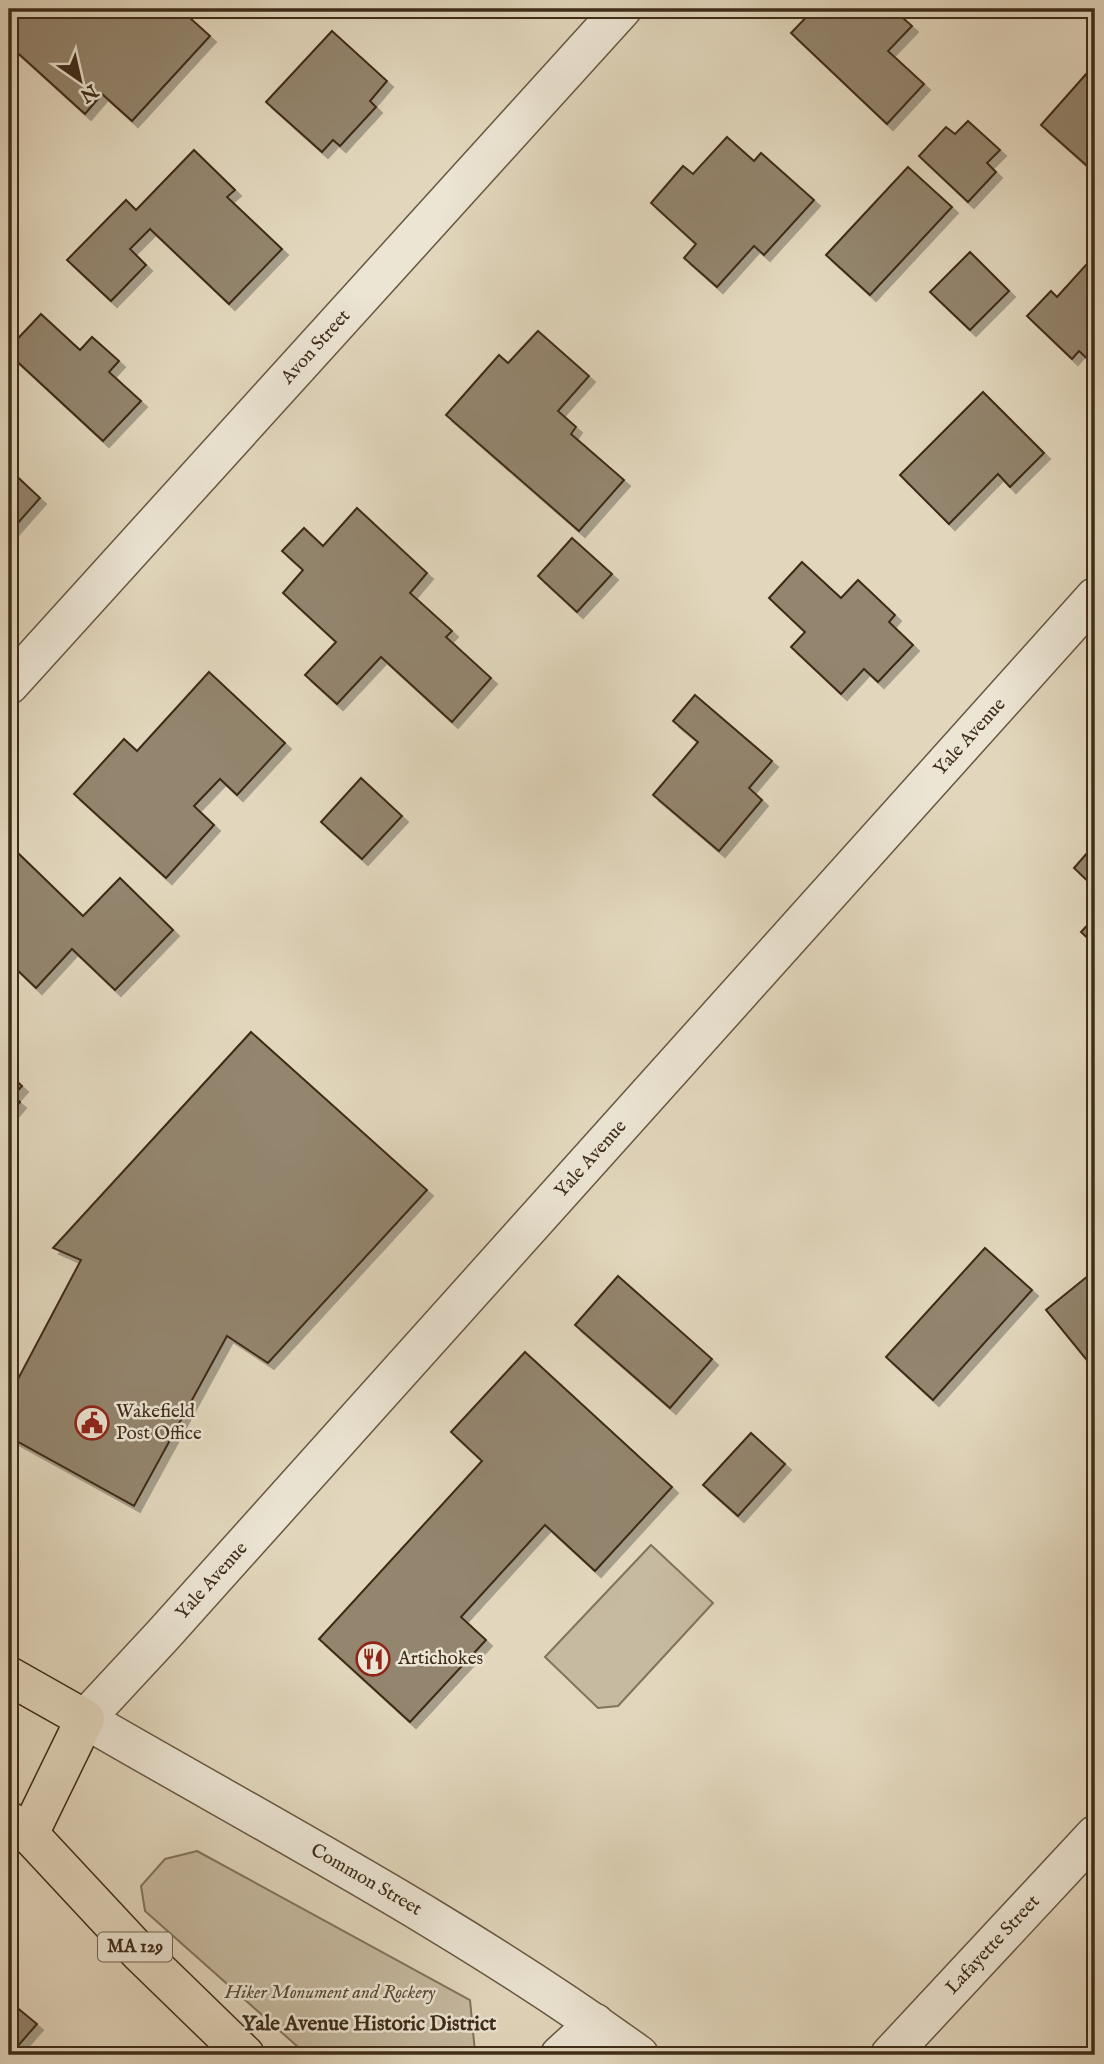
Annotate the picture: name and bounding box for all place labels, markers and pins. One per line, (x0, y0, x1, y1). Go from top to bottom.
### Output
place label: Wakefield Post Office (116, 1400, 202, 1446)
public building icon: Wakefield Post Office (73, 1404, 111, 1442)
restaurant icon: Artichokes (354, 1640, 392, 1678)
place label: Artichokes (397, 1647, 483, 1671)

